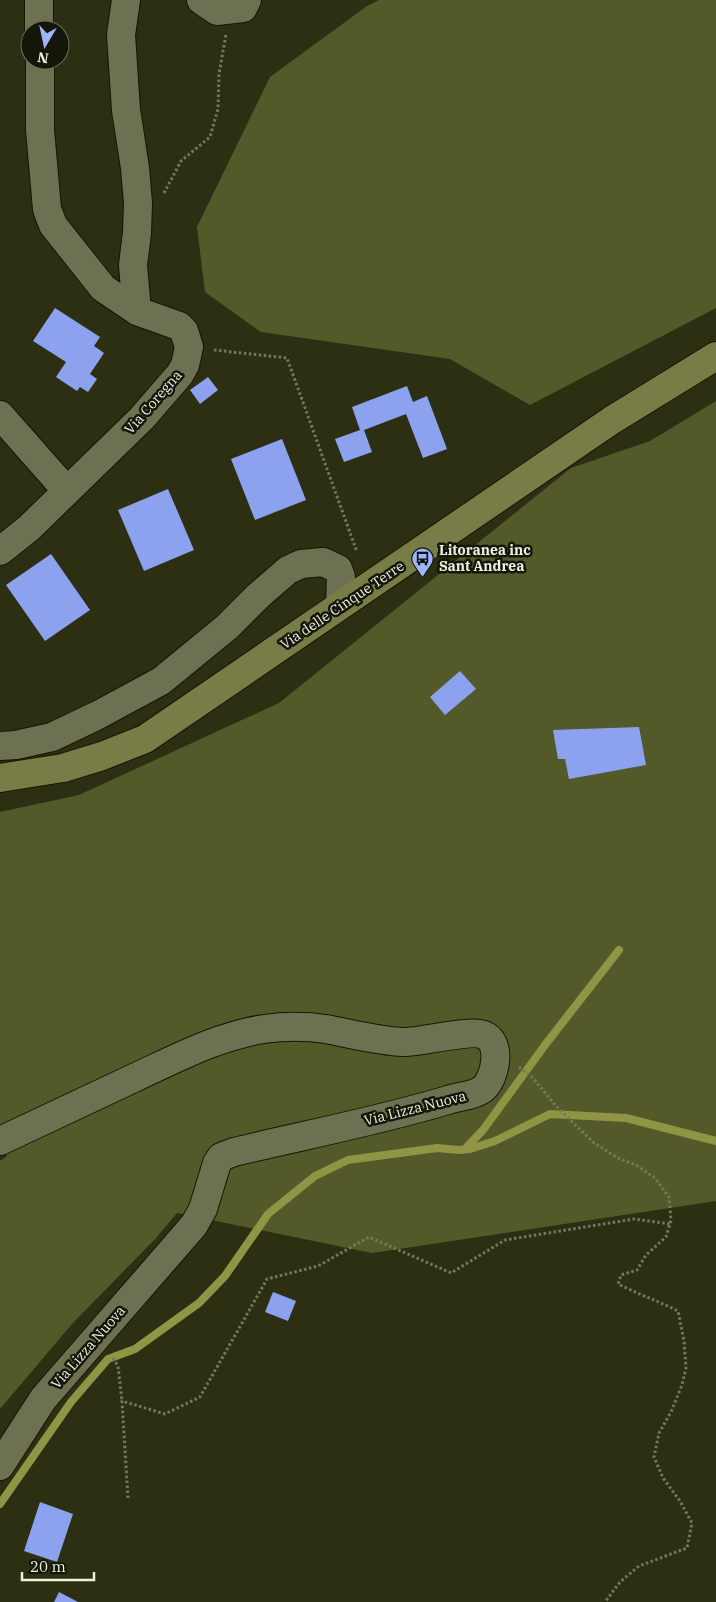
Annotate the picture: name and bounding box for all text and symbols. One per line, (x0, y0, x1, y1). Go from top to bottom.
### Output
north arrow (20, 20, 70, 70)
text: N (36, 48, 50, 68)
street label: Via Coregna (120, 366, 186, 438)
place label: Litoranea inc Sant Andrea (439, 541, 531, 575)
bus stop icon: Litoranea inc Sant Andrea (411, 546, 435, 577)
street label: Via delle Cinque Terre (277, 557, 407, 653)
street label: Via Lizza Nuova (362, 1087, 468, 1129)
street label: Via Lizza Nuova (47, 1301, 129, 1392)
scale bar (22, 1550, 95, 1582)
text: 20 m (30, 1557, 66, 1576)

